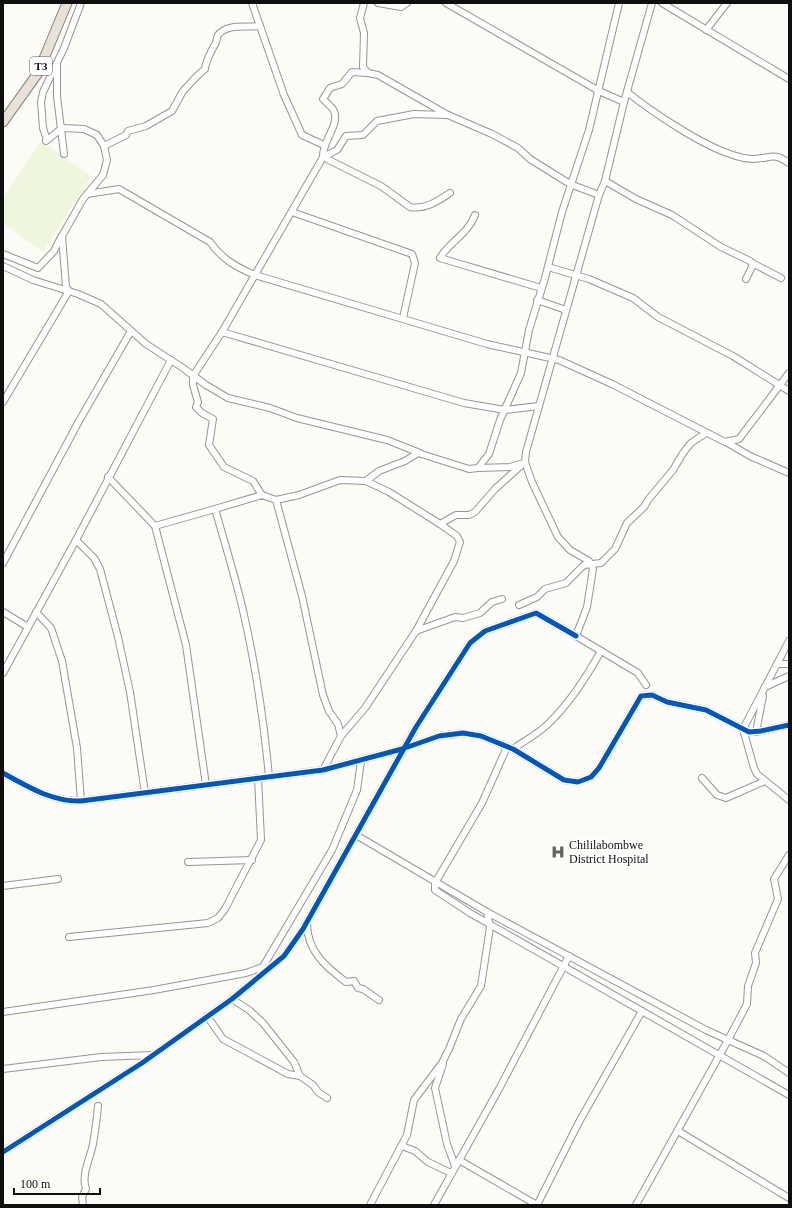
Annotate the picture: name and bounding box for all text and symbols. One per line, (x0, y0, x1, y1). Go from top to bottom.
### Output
road number: T3 (30, 57, 52, 75)
place label: Chililabombwe District Hospital (569, 838, 649, 866)
hospital icon: Chililabombwe District Hospital (550, 844, 566, 860)
scale bar (14, 1170, 100, 1196)
text: 100 m (20, 1177, 51, 1191)

